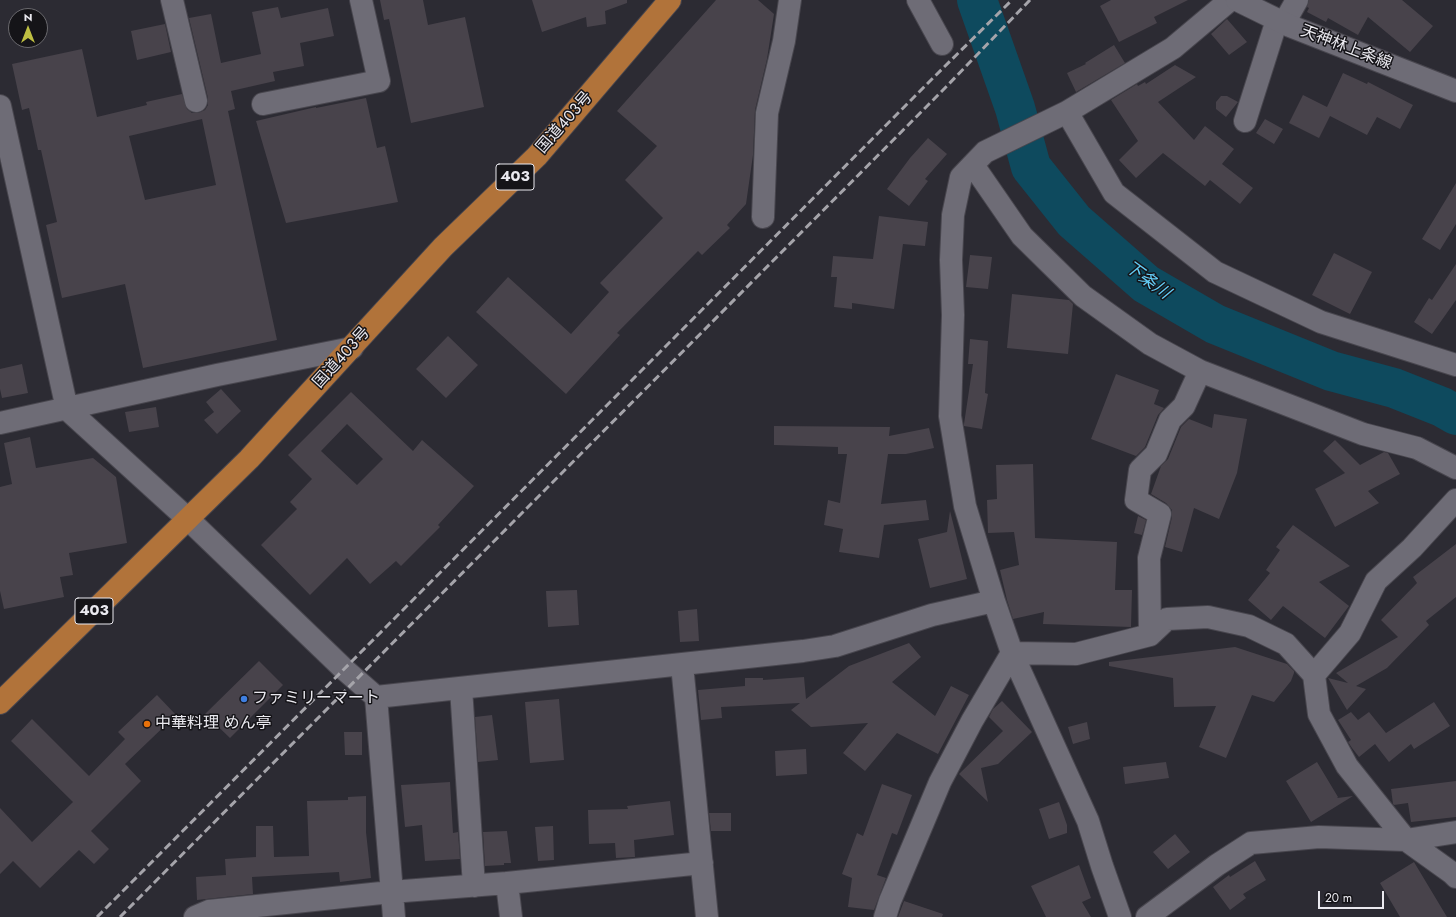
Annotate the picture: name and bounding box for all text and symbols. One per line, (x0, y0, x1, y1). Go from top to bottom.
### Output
north arrow (8, 8, 48, 48)
text: N (24, 9, 32, 25)
street label: 天神林上条線 (1298, 22, 1394, 74)
street label: 国道403号 (533, 88, 597, 158)
road number: 403 (496, 164, 534, 190)
water label: 下条川 (1120, 258, 1174, 304)
street label: 国道403号 (310, 323, 374, 393)
road number: 403 (75, 598, 113, 624)
place label: ファミリーマート (252, 689, 380, 709)
marker: ファミリーマート (239, 694, 249, 704)
place label: 中華料理 めん亭 (155, 714, 272, 734)
marker: 中華料理 めん亭 (142, 719, 152, 729)
scale bar (1320, 883, 1386, 909)
text: 20 m (1325, 889, 1352, 907)

